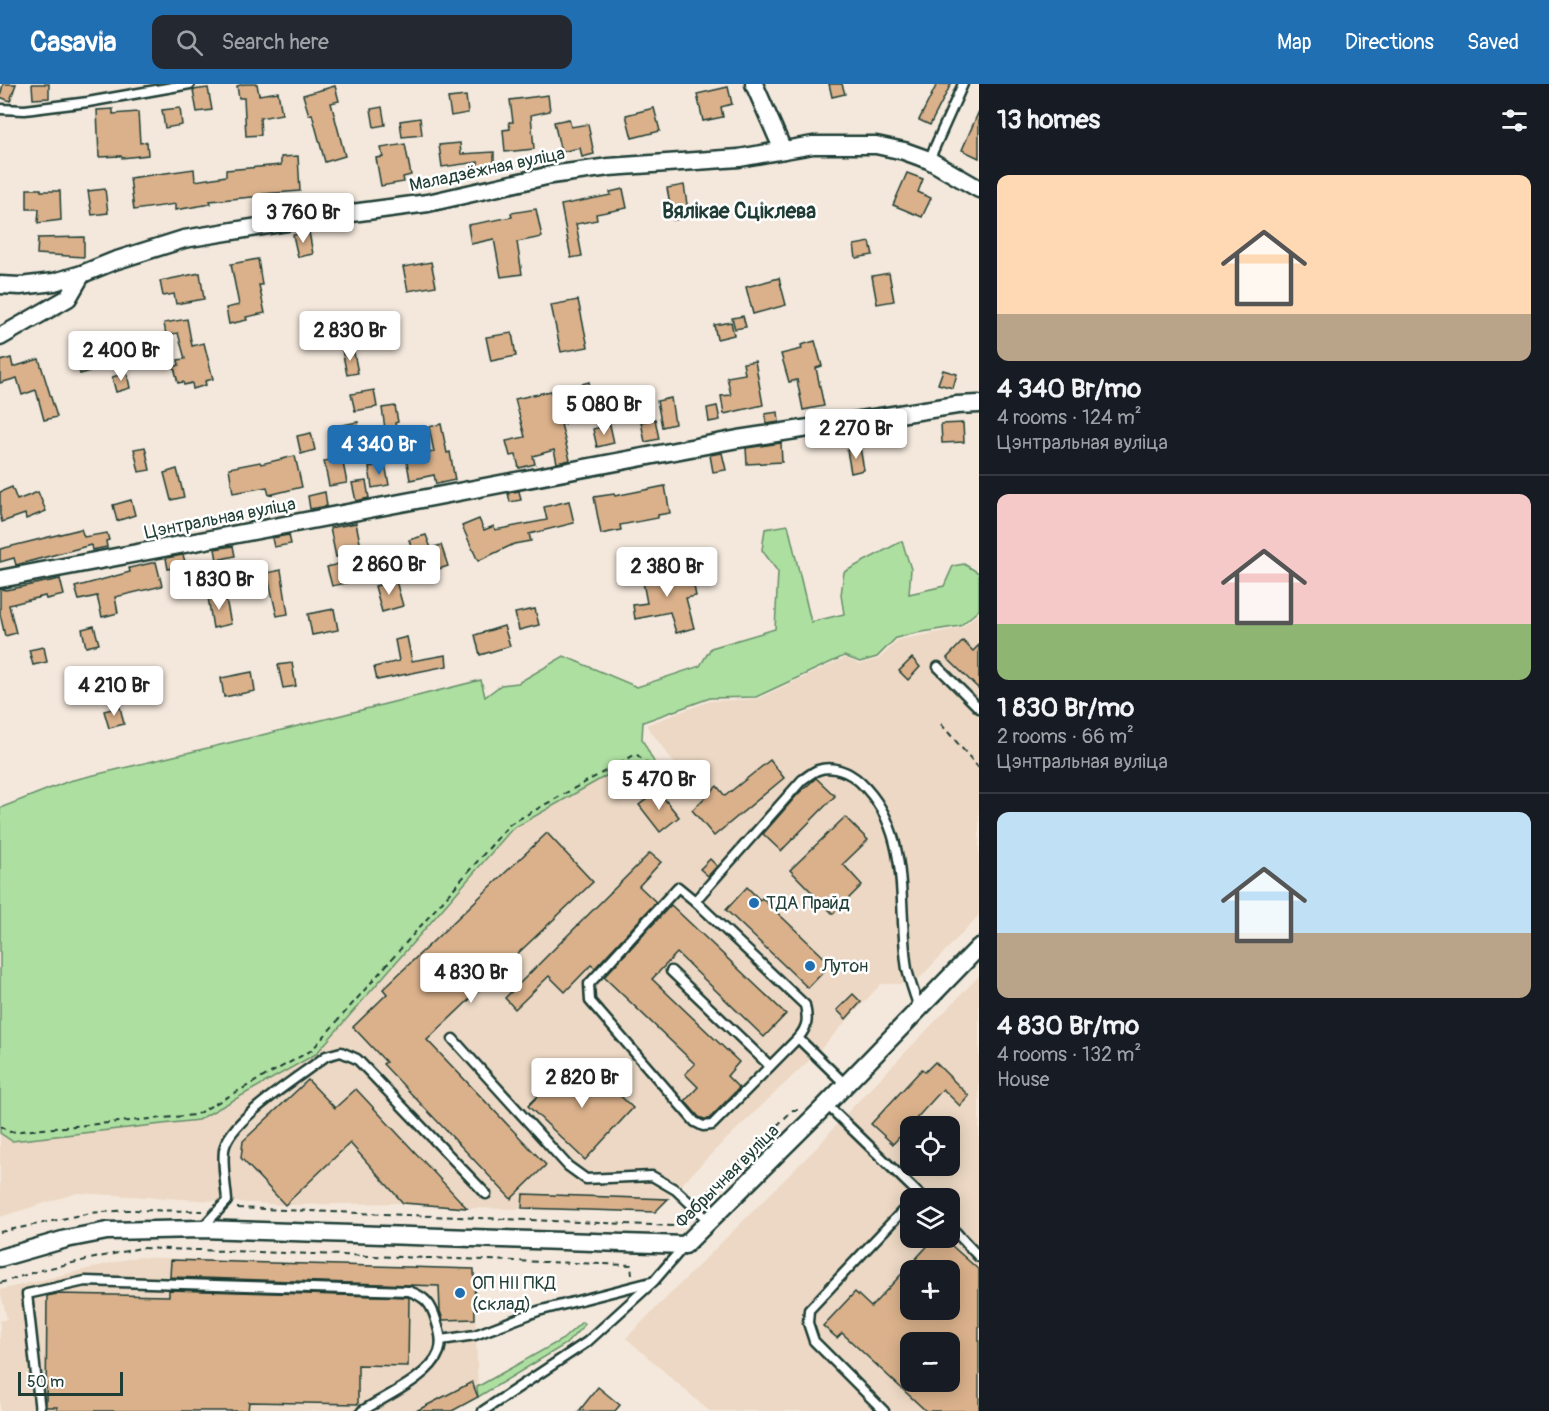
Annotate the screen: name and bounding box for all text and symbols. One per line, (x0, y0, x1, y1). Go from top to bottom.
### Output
search box (152, 15, 572, 69)
text: Casavia (30, 25, 116, 60)
icon: search (173, 26, 206, 59)
text: Search here (221, 28, 329, 56)
text: Map (1277, 29, 1312, 56)
text: Directions (1345, 29, 1434, 56)
text: Saved (1467, 29, 1519, 56)
text: 13 homes (997, 104, 1100, 136)
icon: filters (1498, 104, 1531, 137)
street label: Маладзёжная вуліца (407, 142, 567, 197)
pin: 3 760 Br (241, 193, 365, 244)
district label: Вялікае Сціклева (662, 198, 816, 225)
text: 3 760 Br (266, 200, 340, 225)
icon: home (1210, 214, 1318, 322)
pin: 2 830 Br (288, 311, 412, 362)
text: 2 830 Br (313, 318, 387, 343)
pin: 2 400 Br (59, 331, 183, 382)
text: 2 400 Br (82, 338, 160, 363)
text: 4 340 Br/mo (997, 373, 1141, 405)
pin: 5 080 Br (542, 385, 666, 436)
text: 5 080 Br (566, 392, 642, 417)
text: 4 rooms · 124 m² (997, 405, 1142, 430)
pin: 2 270 Br (794, 409, 918, 460)
text: 2 270 Br (819, 416, 893, 441)
pin: 4 340 Br (317, 425, 441, 476)
text: Цэнтральная вуліца (997, 430, 1168, 455)
text: 4 340 Br (341, 432, 417, 457)
street label: Цэнтральная вуліца (142, 493, 298, 544)
icon: home (1210, 533, 1318, 641)
pin: 2 860 Br (327, 545, 451, 596)
pin: 2 380 Br (605, 547, 729, 598)
text: 2 860 Br (352, 552, 426, 577)
text: 2 380 Br (630, 554, 704, 579)
pin: 1 830 Br (157, 560, 281, 611)
text: 1 830 Br (184, 567, 254, 592)
pin: 4 210 Br (52, 666, 176, 717)
text: 4 210 Br (78, 673, 150, 698)
text: 1 830 Br/mo (997, 692, 1134, 724)
text: 2 rooms · 66 m² (997, 724, 1134, 749)
text: Цэнтральная вуліца (997, 749, 1168, 774)
pin: 5 470 Br (597, 760, 721, 811)
text: 5 470 Br (622, 767, 696, 792)
icon: home (1210, 851, 1318, 959)
place label: ТДА Прайд (766, 892, 850, 915)
marker: ТДА Прайд (747, 896, 761, 910)
pin: 4 830 Br (409, 953, 533, 1004)
place label: Лутон (821, 955, 868, 978)
marker: Лутон (803, 959, 817, 973)
text: 4 830 Br (434, 960, 508, 985)
text: 4 830 Br/mo (997, 1010, 1139, 1042)
text: 4 rooms · 132 m² (997, 1042, 1141, 1067)
pin: 2 820 Br (520, 1058, 644, 1109)
text: 2 820 Br (545, 1065, 619, 1090)
text: House (997, 1067, 1049, 1092)
map controls (900, 1116, 960, 1392)
button: locate (900, 1116, 960, 1176)
street label: Фабрычная вуліца (670, 1119, 784, 1233)
button: layers (900, 1188, 960, 1248)
button: + (900, 1260, 960, 1320)
place label: ОП НII ПКД (склад) (472, 1272, 556, 1316)
marker: ОП НII ПКД (склад) (453, 1286, 467, 1300)
button: − (900, 1332, 960, 1392)
scale bar (18, 1369, 123, 1396)
text: 50 m (27, 1372, 64, 1392)

